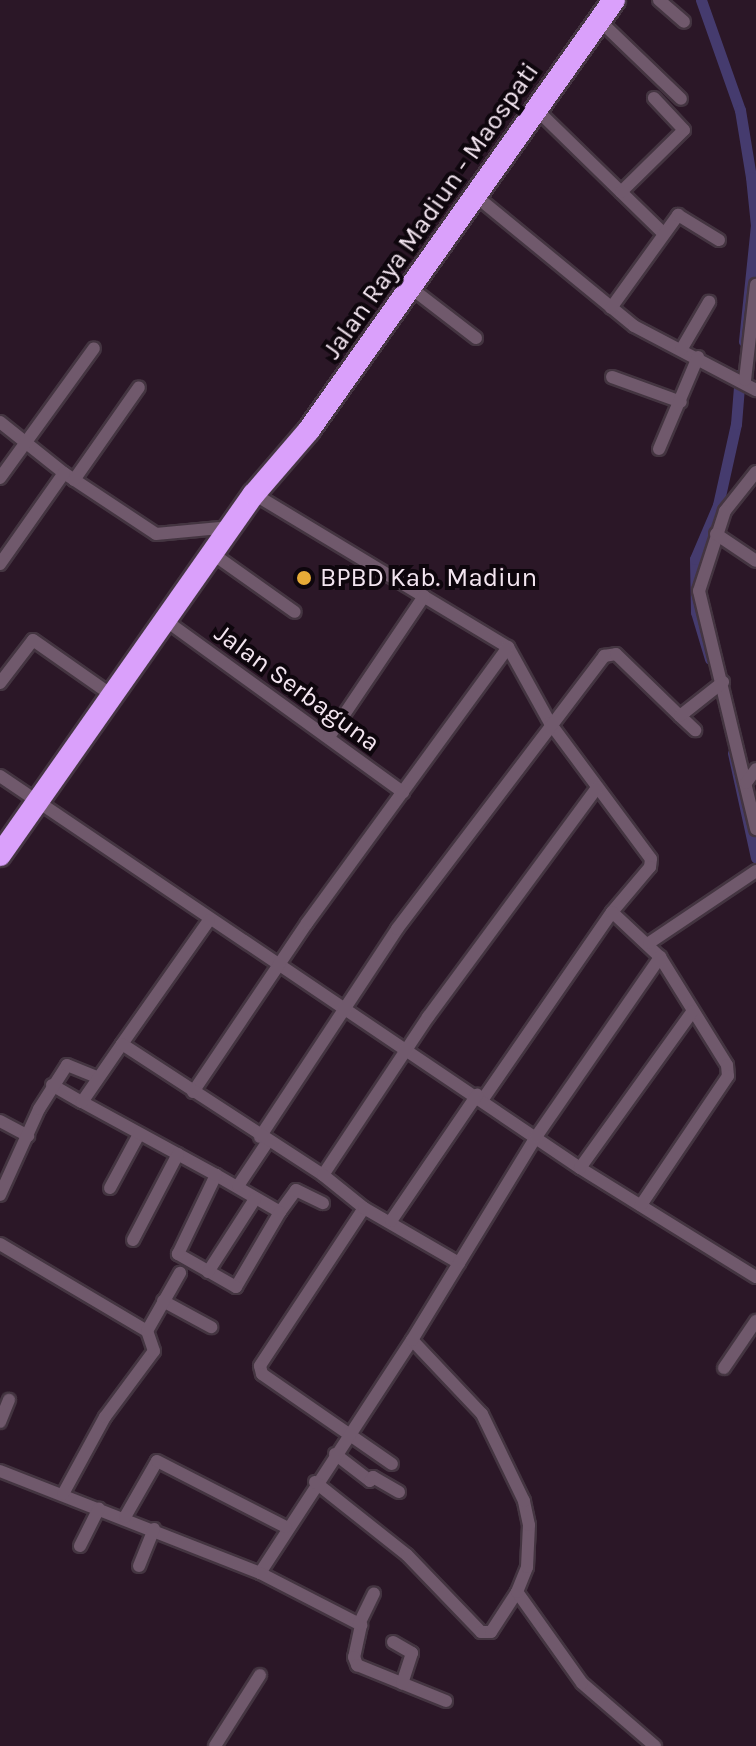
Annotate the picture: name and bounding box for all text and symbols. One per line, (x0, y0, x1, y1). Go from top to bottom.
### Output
street label: Jalan Raya Madiun - Maospati (317, 57, 545, 365)
place label: BPBD Kab. Madiun (320, 562, 537, 594)
marker: BPBD Kab. Madiun (295, 569, 313, 587)
street label: Jalan Serbaguna (208, 618, 386, 758)

